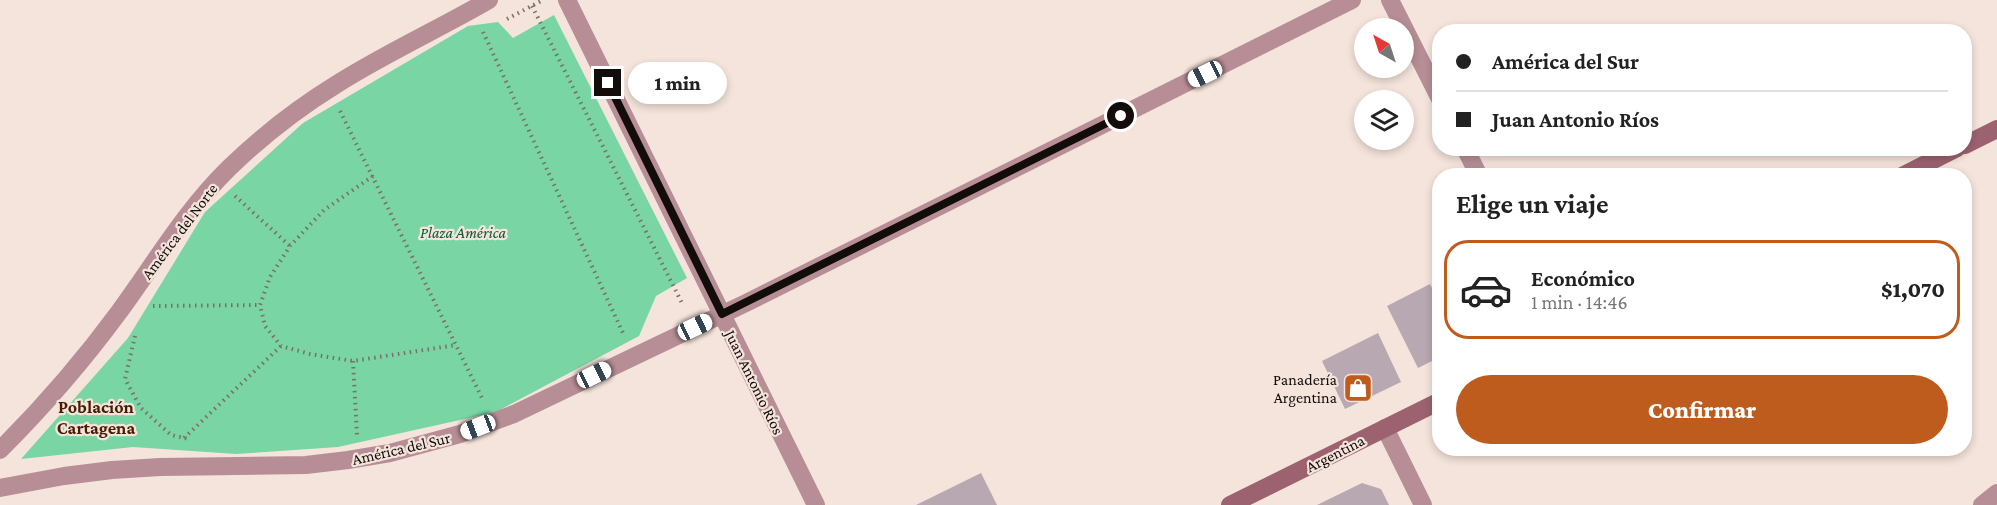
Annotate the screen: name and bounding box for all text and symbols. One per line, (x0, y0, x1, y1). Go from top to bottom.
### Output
north arrow (1354, 18, 1414, 78)
map controls (1354, 18, 1414, 150)
text: América del Sur (1492, 49, 1639, 74)
car (1185, 58, 1225, 90)
callout: 1 min (629, 62, 728, 104)
route end (594, 69, 621, 96)
text: 1 min (654, 72, 701, 94)
button: layers (1354, 90, 1414, 150)
route start (1107, 102, 1134, 129)
text: Juan Antonio Ríos (1492, 107, 1659, 132)
street label: América del Norte (138, 180, 221, 282)
text: Elige un viaje (1456, 189, 1609, 219)
park label: Plaza América (420, 224, 506, 241)
icon: car (1459, 263, 1513, 317)
text: Económico (1531, 266, 1635, 291)
text: $1,070 (1881, 277, 1945, 302)
text: 1 min · 14:46 (1531, 291, 1628, 313)
car (675, 311, 715, 343)
street label: Juan Antonio Ríos (720, 325, 787, 438)
car (574, 359, 614, 391)
place label: Panadería Argentina (1273, 371, 1338, 407)
shop icon: Panadería Argentina (1342, 372, 1374, 404)
button: Confirmar (1456, 375, 1948, 444)
district label: Población Cartagena (57, 397, 135, 438)
car (458, 412, 498, 442)
street label: América del Sur (350, 429, 452, 468)
street label: Argentina (1303, 431, 1368, 476)

